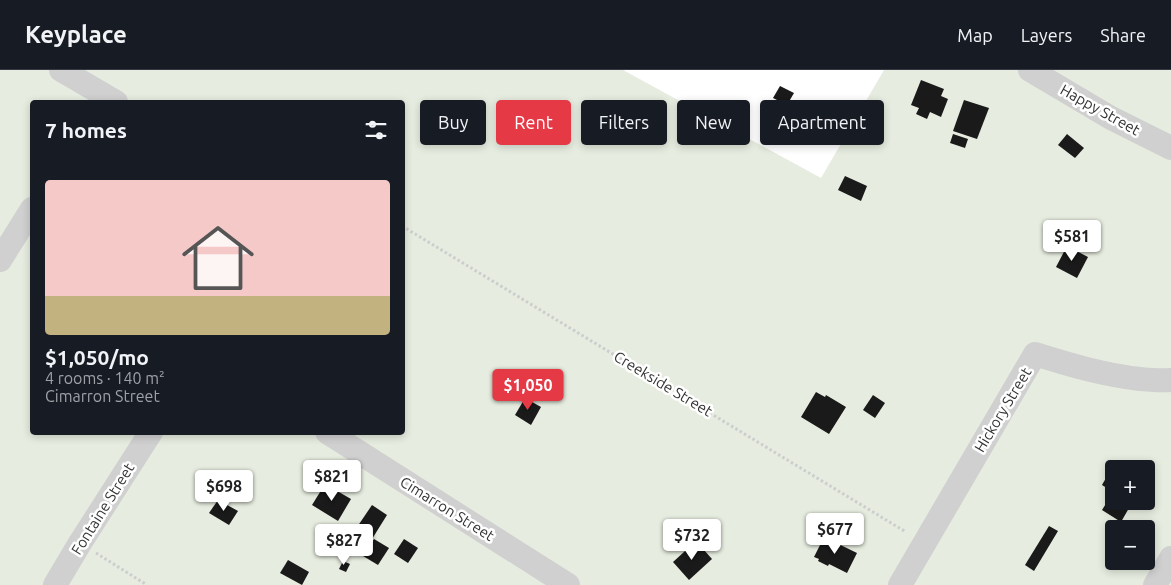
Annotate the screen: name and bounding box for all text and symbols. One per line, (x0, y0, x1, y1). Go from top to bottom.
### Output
text: Keyplace (25, 21, 127, 48)
text: Map (957, 25, 993, 45)
text: Layers (1021, 25, 1072, 45)
text: Share (1100, 25, 1146, 45)
street label: Happy Street (1058, 81, 1143, 138)
chip: Buy (420, 100, 486, 145)
chip: Rent (496, 100, 571, 145)
chip: Filters (581, 100, 667, 145)
chip: New (677, 100, 750, 145)
chip: Apartment (760, 100, 884, 145)
icon: filters (362, 116, 390, 144)
text: 7 homes (45, 118, 127, 142)
icon: home (173, 213, 263, 303)
pin: $581 (1042, 220, 1102, 262)
text: $581 (1054, 227, 1090, 245)
text: $1,050/mo (45, 345, 149, 369)
street label: Creekside Street (611, 348, 716, 420)
street label: Hickory Street (971, 364, 1035, 455)
pin: $1,050 (487, 368, 569, 411)
text: 4 rooms · 140 m² (45, 369, 165, 387)
text: $1,050 (503, 376, 553, 394)
text: Cimarron Street (45, 387, 160, 405)
street label: Fontaine Street (68, 460, 138, 558)
pin: $821 (302, 460, 362, 502)
map controls (1105, 460, 1155, 570)
button: + (1105, 460, 1155, 510)
text: $821 (314, 467, 350, 485)
pin: $698 (194, 470, 254, 512)
street label: Cimarron Street (397, 473, 497, 544)
text: $698 (206, 477, 242, 495)
pin: $677 (805, 512, 865, 555)
pin: $732 (662, 518, 722, 561)
text: $677 (817, 520, 853, 538)
button: − (1105, 520, 1155, 570)
pin: $827 (314, 524, 374, 566)
text: $732 (674, 526, 710, 544)
text: $827 (326, 531, 362, 549)

